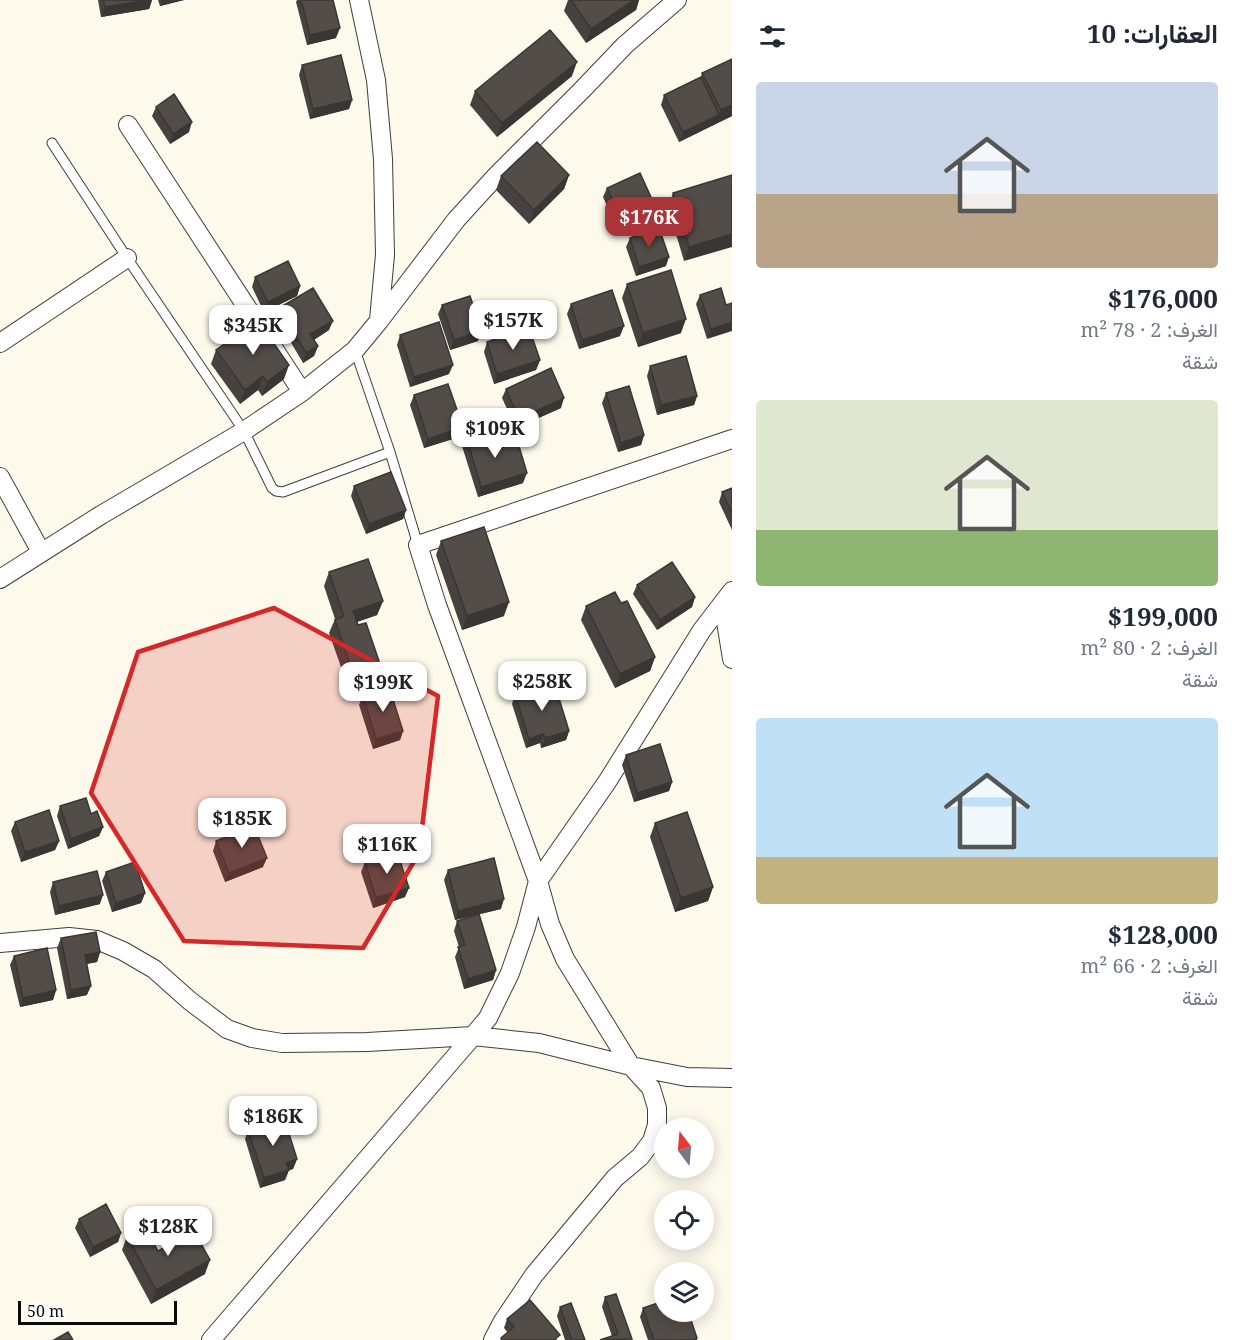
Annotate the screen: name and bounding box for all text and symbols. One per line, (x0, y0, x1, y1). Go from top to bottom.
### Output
text: العقارات: 10 (1087, 15, 1218, 51)
icon: filters (756, 20, 789, 53)
icon: home (933, 121, 1041, 229)
pin: $176K (607, 197, 691, 248)
text: $176K (619, 203, 679, 230)
text: $176,000 (1108, 280, 1218, 316)
pin: $157K (471, 300, 555, 351)
pin: $345K (211, 305, 295, 356)
text: $157K (483, 306, 543, 333)
text: $345K (223, 311, 283, 338)
text: الغرف: 2 · 78 m² (1080, 316, 1218, 343)
text: شقة (1182, 348, 1218, 375)
pin: $109K (453, 408, 537, 459)
text: $109K (465, 414, 525, 441)
icon: home (933, 439, 1041, 547)
text: $199,000 (1108, 598, 1218, 634)
text: الغرف: 2 · 80 m² (1080, 634, 1218, 661)
pin: $258K (500, 661, 584, 712)
pin: $199K (341, 662, 425, 713)
text: شقة (1182, 666, 1218, 693)
text: $258K (512, 667, 572, 694)
text: $199K (353, 668, 413, 695)
icon: home (933, 757, 1041, 865)
pin: $185K (200, 798, 284, 849)
text: $185K (212, 804, 272, 831)
pin: $116K (345, 824, 429, 875)
text: $116K (357, 830, 417, 857)
text: $128,000 (1108, 916, 1218, 952)
text: الغرف: 2 · 66 m² (1080, 952, 1218, 979)
text: شقة (1182, 984, 1218, 1011)
pin: $186K (231, 1096, 315, 1147)
text: $186K (243, 1102, 303, 1129)
north arrow (654, 1118, 714, 1178)
map controls (654, 1118, 714, 1322)
button: locate (654, 1190, 714, 1250)
pin: $128K (126, 1206, 210, 1257)
text: $128K (138, 1212, 198, 1239)
button: layers (654, 1262, 714, 1322)
scale bar (18, 1298, 177, 1326)
text: 50 m (27, 1300, 64, 1322)

